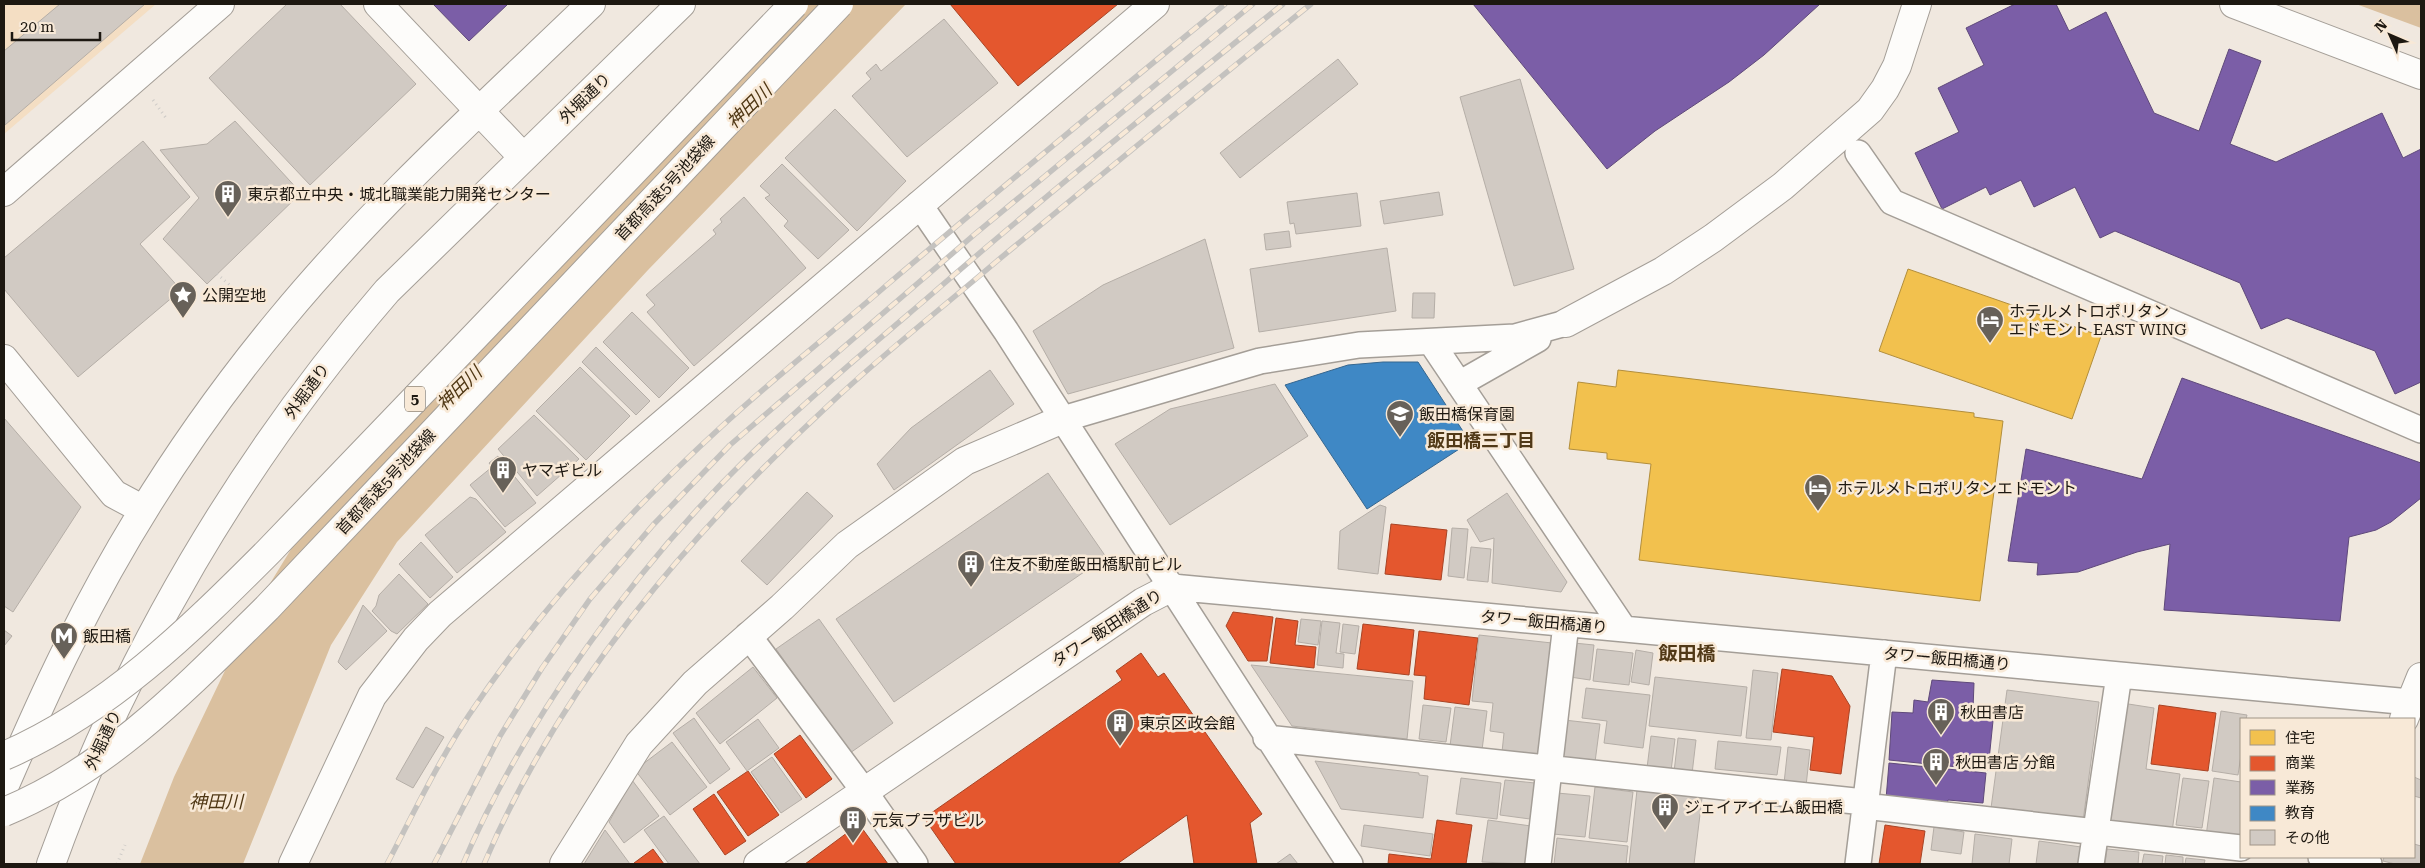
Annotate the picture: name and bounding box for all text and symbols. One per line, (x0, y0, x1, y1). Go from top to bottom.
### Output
scale bar (12, 10, 100, 42)
north arrow (2365, 10, 2415, 60)
text: N (2371, 16, 2390, 35)
text: 20 m (20, 18, 55, 36)
street label: 外堀通り (555, 69, 615, 127)
water label: 神田川 (722, 78, 777, 132)
street label: 首都高速5号池袋線 (611, 131, 719, 245)
building icon: 東京都立中央・城北職業能力開発センター (213, 179, 243, 218)
place label: 東京都立中央・城北職業能力開発センター (247, 185, 551, 204)
place icon: 公開空地 (168, 280, 198, 319)
place label: 公開空地 (202, 286, 266, 305)
place label: ホテルメトロポリタン エドモント EAST WING (2009, 302, 2187, 339)
hotel icon: ホテルメトロポリタン エドモント EAST WING (1975, 305, 2005, 344)
street label: 外堀通り (281, 360, 333, 422)
water label: 神田川 (432, 360, 487, 414)
road number: 5 (405, 386, 425, 412)
school or university icon: 飯田橋保育園 (1385, 399, 1415, 438)
place label: 飯田橋保育園 (1419, 405, 1515, 424)
street label: 首都高速5号池袋線 (332, 425, 440, 539)
district label: 飯田橋三丁目 (1427, 430, 1535, 451)
building icon: ヤマギビル (488, 455, 518, 494)
place label: ヤマギビル (522, 461, 602, 480)
hotel icon: ホテルメトロポリタンエドモント (1803, 473, 1833, 512)
place label: ホテルメトロポリタンエドモント (1837, 479, 2077, 498)
building icon: 住友不動産飯田橋駅前ビル (956, 549, 986, 588)
place label: 住友不動産飯田橋駅前ビル (990, 555, 1182, 574)
street label: タワー飯田橋通り (1048, 585, 1166, 671)
street label: タワー飯田橋通り (1479, 607, 1609, 637)
metro station icon: 飯田橋 (49, 621, 79, 660)
place label: 飯田橋 (83, 627, 131, 646)
district label: 飯田橋 (1658, 642, 1716, 665)
street label: タワー飯田橋通り (1882, 644, 2012, 674)
building icon: 秋田書店 (1926, 697, 1956, 736)
place label: 秋田書店 (1960, 703, 2024, 722)
street label: 外堀通り (81, 707, 125, 773)
building icon: 東京区政会館 (1105, 708, 1135, 747)
place label: 東京区政会館 (1139, 714, 1235, 733)
legend (2240, 718, 2415, 858)
text: 住宅 (2285, 729, 2315, 747)
building icon: 秋田書店 分館 (1921, 747, 1951, 786)
place label: 秋田書店 分館 (1955, 753, 2055, 772)
text: 商業 (2285, 754, 2315, 772)
text: 業務 (2285, 779, 2315, 797)
water label: 神田川 (189, 791, 245, 812)
building icon: ジェイアイエム飯田橋 (1650, 792, 1680, 831)
place label: ジェイアイエム飯田橋 (1684, 798, 1843, 817)
text: 教育 (2285, 804, 2315, 822)
building icon: 元気プラザビル (838, 805, 868, 844)
place label: 元気プラザビル (872, 811, 984, 830)
text: その他 (2285, 829, 2330, 847)

